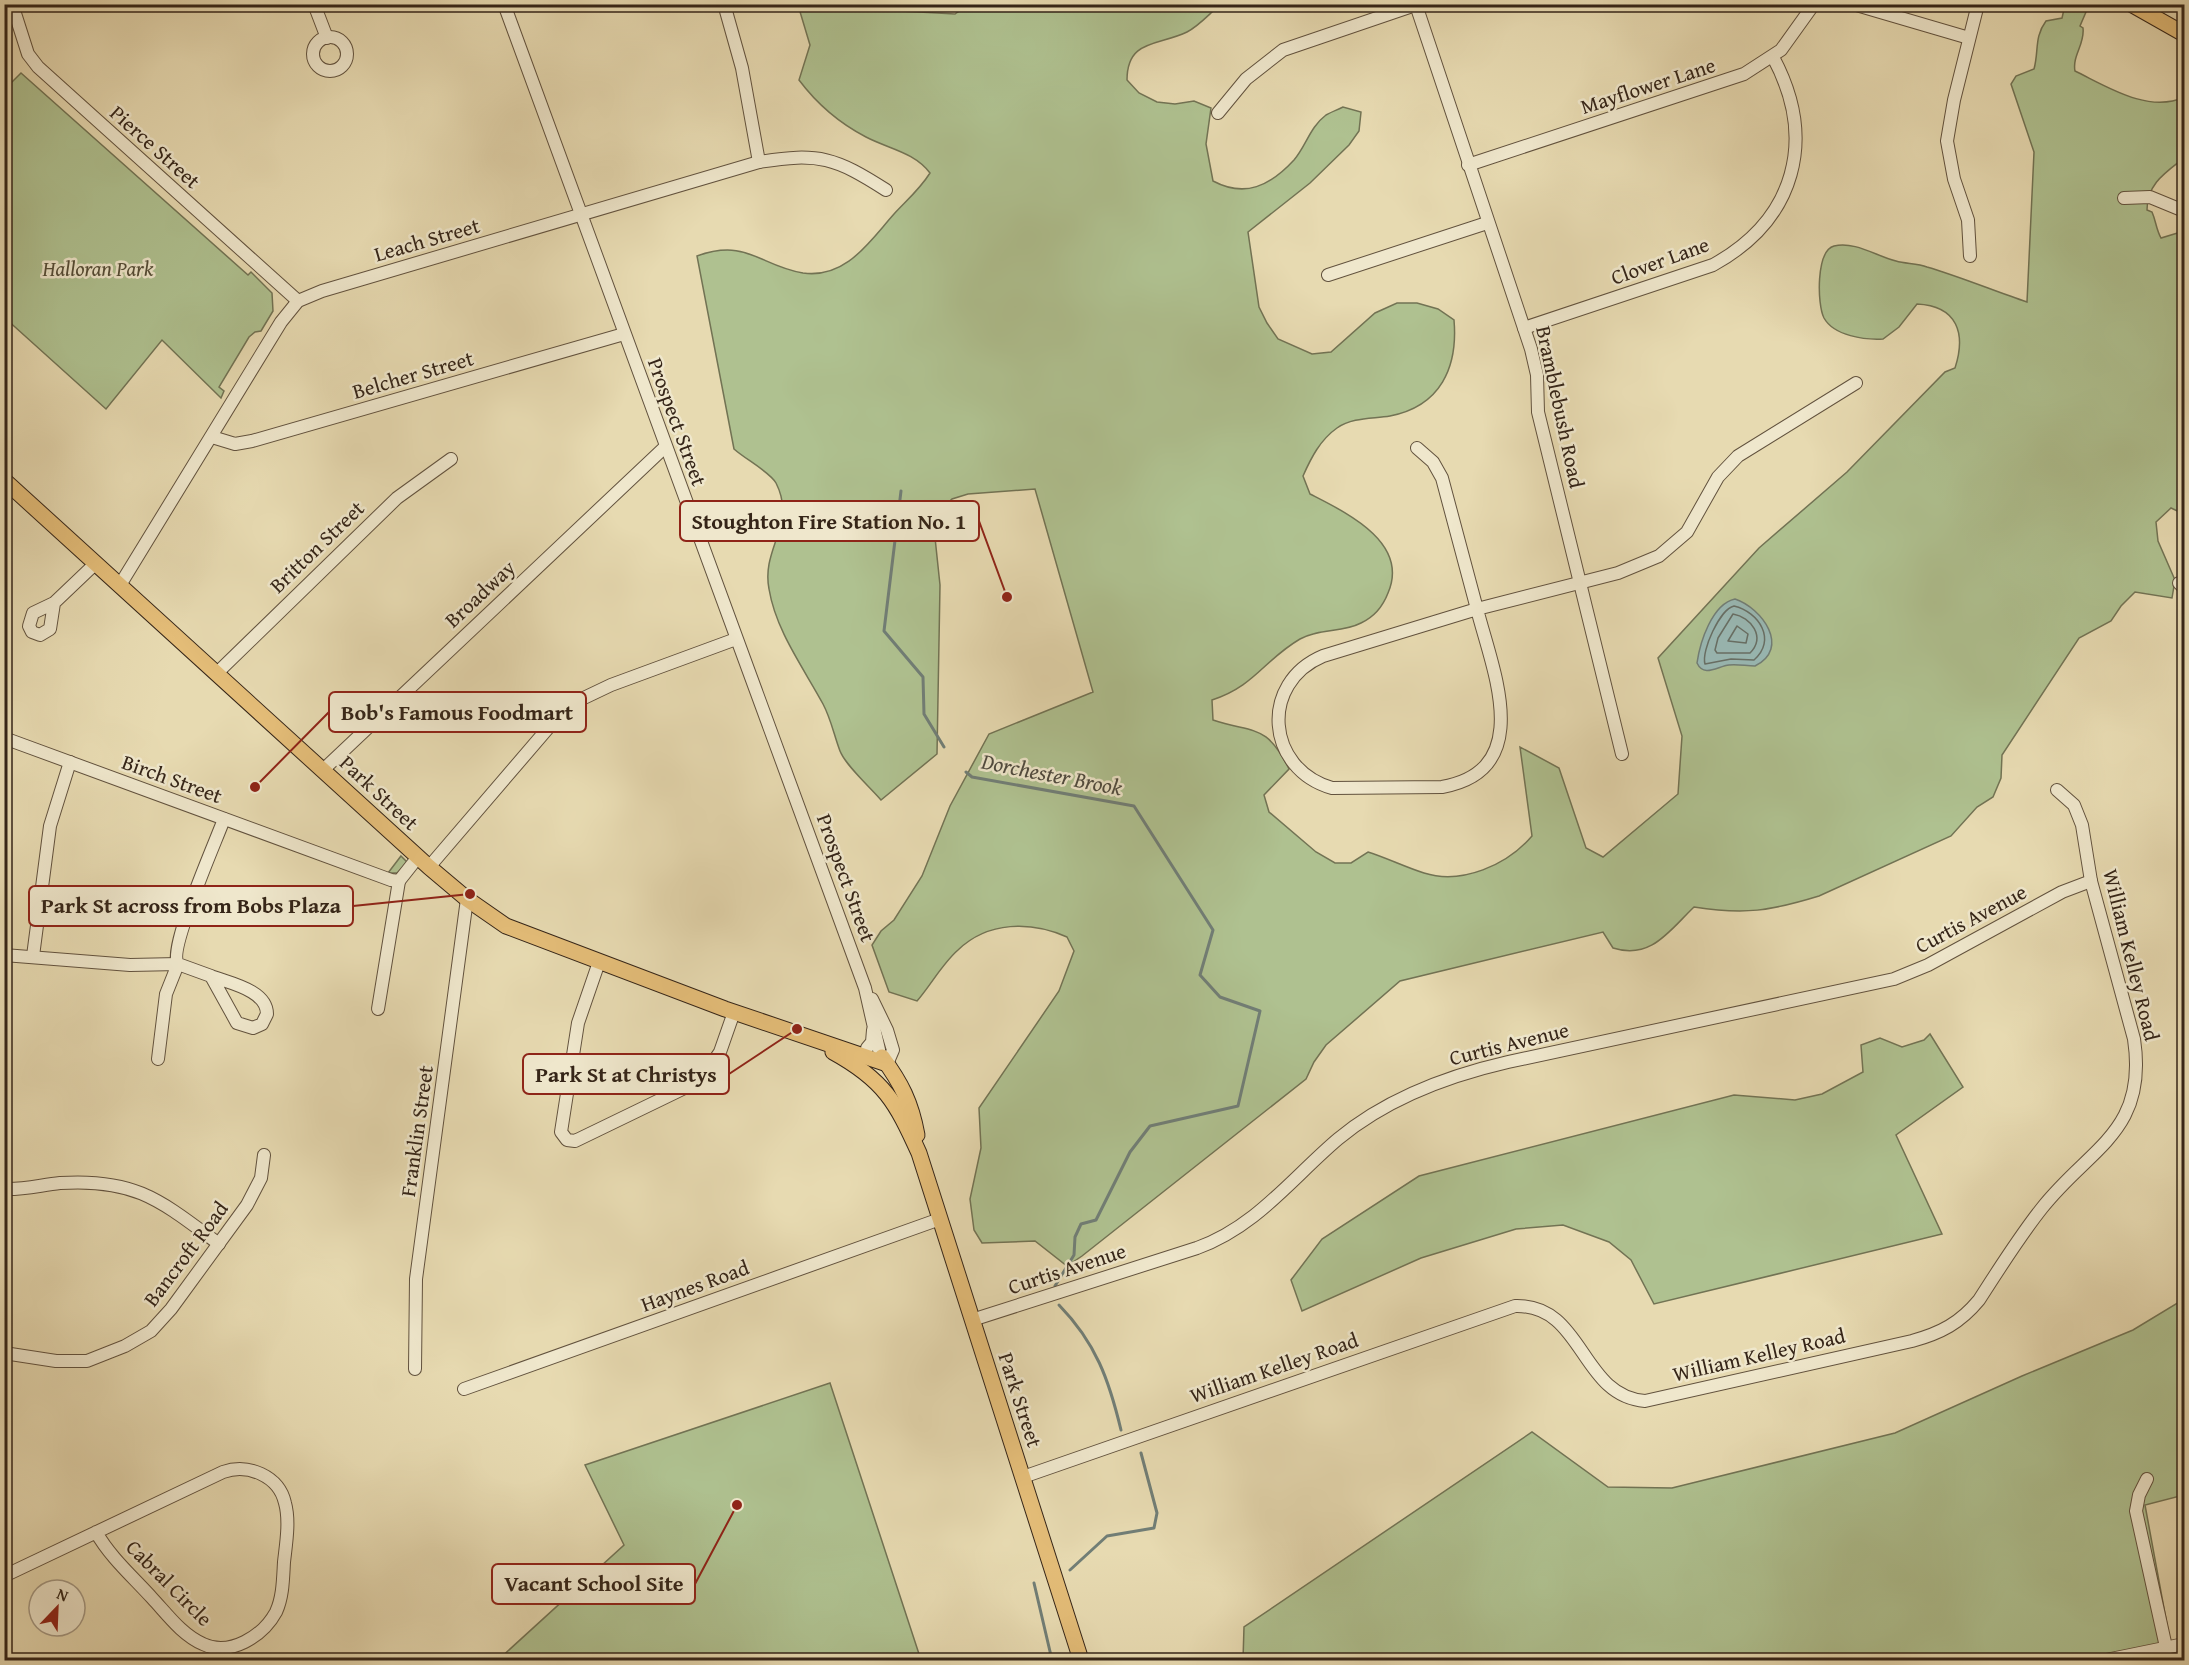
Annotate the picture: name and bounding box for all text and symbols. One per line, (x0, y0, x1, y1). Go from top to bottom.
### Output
street label: Mayflower Lane (1576, 49, 1719, 122)
street label: Pierce Street (103, 98, 208, 196)
street label: Leach Street (370, 210, 484, 269)
street label: Clover Lane (1606, 228, 1713, 293)
park label: Halloran Park (42, 253, 154, 284)
street label: Bramblebush Road (1528, 323, 1593, 492)
street label: Belcher Street (349, 342, 478, 407)
street label: Prospect Street (640, 353, 715, 491)
street label: Britton Street (262, 493, 372, 600)
callout: Stoughton Fire Station No. 1 (680, 501, 979, 541)
text: Stoughton Fire Station No. 1 (691, 505, 967, 537)
street label: Broadway (437, 552, 522, 635)
callout: Bob's Famous Foodmart (329, 692, 586, 732)
text: Bob's Famous Foodmart (341, 696, 574, 728)
water label: Dorchester Brook (978, 745, 1126, 803)
street label: Birch Street (118, 746, 227, 811)
street label: Park Street (333, 748, 426, 838)
street label: Prospect Street (809, 809, 884, 947)
street label: William Kelley Road (2095, 866, 2168, 1045)
street label: Curtis Avenue (1910, 876, 2032, 961)
callout: Park St across from Bobs Plaza (29, 886, 353, 926)
text: Park St across from Bobs Plaza (41, 889, 342, 921)
street label: Curtis Avenue (1446, 1014, 1572, 1073)
callout: Park St at Christys (523, 1054, 729, 1094)
text: Park St at Christys (535, 1058, 717, 1090)
street label: Franklin Street (392, 1063, 441, 1199)
street label: Bancroft Road (136, 1194, 236, 1313)
street label: Curtis Avenue (1004, 1235, 1130, 1302)
street label: Haynes Road (636, 1251, 754, 1319)
street label: William Kelley Road (1670, 1319, 1849, 1389)
street label: William Kelley Road (1186, 1324, 1363, 1411)
street label: Park Street (991, 1348, 1051, 1452)
street label: Cabral Circle (119, 1532, 220, 1633)
callout: Vacant School Site (492, 1564, 695, 1604)
text: Vacant School Site (504, 1567, 684, 1599)
north arrow (27, 1578, 87, 1638)
text: N (53, 1581, 73, 1607)

